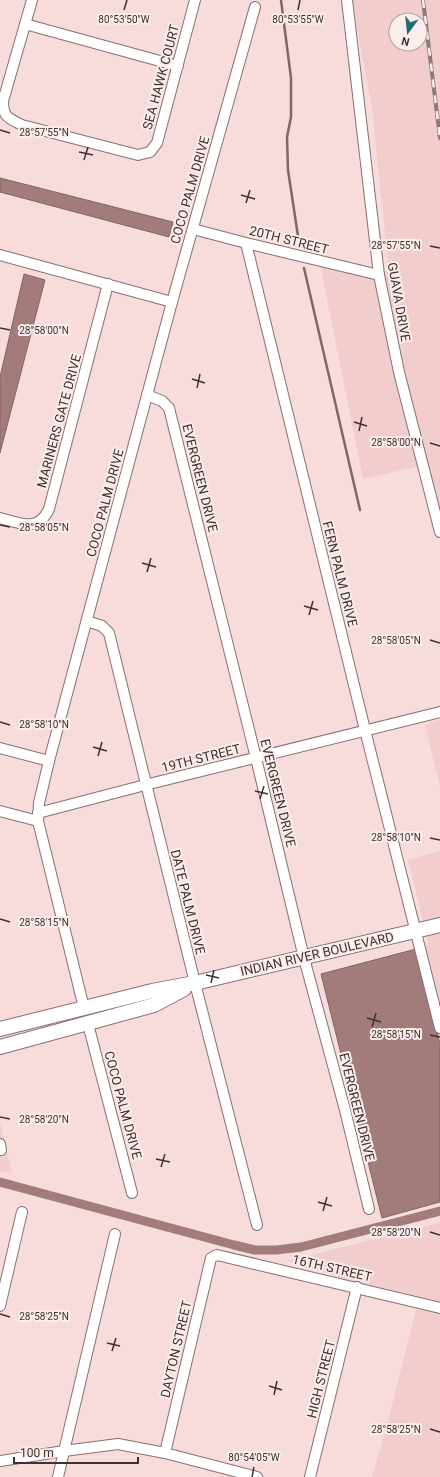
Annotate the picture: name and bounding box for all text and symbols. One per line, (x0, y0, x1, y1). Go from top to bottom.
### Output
north arrow (388, 12, 428, 52)
text: 80°53'50"W (98, 14, 150, 25)
text: 80°53'55"W (272, 14, 324, 25)
street label: SEA HAWK COURT (140, 23, 182, 131)
text: N (400, 34, 411, 48)
text: 28°57'55"N (19, 127, 69, 138)
street label: COCO PALM DRIVE (167, 135, 213, 245)
street label: 20TH STREET (248, 223, 330, 257)
text: 28°57'55"N (371, 240, 421, 251)
street label: GUAVA DRIVE (385, 261, 413, 343)
text: 28°58'00"N (19, 325, 69, 336)
street label: MARINERS GATE DRIVE (34, 353, 84, 489)
street label: EVERGREEN DRIVE (179, 422, 221, 534)
text: 28°58'00"N (371, 437, 421, 448)
street label: COCO PALM DRIVE (83, 447, 127, 559)
street label: FERN PALM DRIVE (320, 520, 360, 628)
text: 28°58'05"N (19, 522, 69, 533)
text: 28°58'05"N (371, 635, 421, 646)
text: 28°58'10"N (19, 719, 69, 730)
street label: EVERGREEN DRIVE (257, 737, 299, 849)
street label: 19TH STREET (160, 741, 242, 775)
text: 28°58'10"N (371, 832, 421, 843)
street label: DATE PALM DRIVE (168, 848, 208, 956)
text: 28°58'15"N (19, 917, 69, 928)
street label: INDIAN RIVER BOULEVARD (239, 929, 395, 979)
text: 28°58'15"N (371, 1029, 421, 1040)
street label: COCO PALM DRIVE (101, 1049, 145, 1161)
street label: EVERGREEN DRIVE (336, 1051, 378, 1163)
text: 28°58'20"N (19, 1114, 69, 1125)
text: 28°58'20"N (371, 1227, 421, 1238)
street label: 16TH STREET (291, 1252, 373, 1284)
street label: DAYTON STREET (158, 1299, 195, 1399)
text: 28°58'25"N (19, 1311, 69, 1322)
street label: HIGH STREET (304, 1338, 338, 1420)
text: 28°58'25"N (371, 1424, 421, 1435)
scale bar (14, 1439, 138, 1465)
text: 100 m (20, 1446, 54, 1460)
text: 80°54'05"W (228, 1452, 280, 1463)

